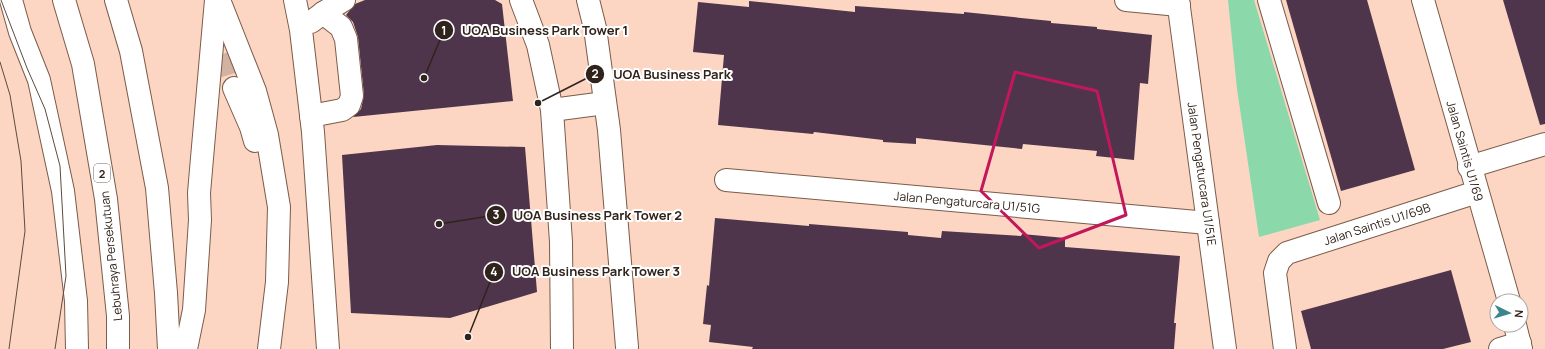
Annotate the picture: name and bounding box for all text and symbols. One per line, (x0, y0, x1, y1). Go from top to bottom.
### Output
callout: UOA Business Park Tower 1 (434, 18, 636, 43)
text: UOA Business Park Tower 1 (462, 21, 628, 39)
text: 1 (441, 22, 447, 39)
callout: UOA Business Park (585, 62, 739, 87)
text: 2 (591, 65, 599, 82)
text: UOA Business Park (613, 65, 732, 83)
street label: Jalan Saintis U1/69 (1442, 99, 1488, 203)
street label: Jalan Pengaturcara U1/51E (1183, 101, 1221, 247)
road number: 2 (94, 164, 110, 182)
street label: Jalan Pengaturcara U1/51G (893, 187, 1041, 217)
street label: Lebuhraya Persekutuan (96, 190, 126, 322)
street label: Jalan Saintis U1/69B (1321, 199, 1433, 249)
callout: UOA Business Park Tower 2 (486, 203, 690, 228)
text: 3 (493, 206, 500, 223)
text: UOA Business Park Tower 2 (514, 206, 682, 224)
callout: UOA Business Park Tower 3 (484, 259, 688, 284)
text: UOA Business Park Tower 3 (512, 262, 680, 280)
text: 4 (490, 263, 498, 280)
north arrow (1489, 293, 1529, 333)
text: N (1512, 309, 1527, 319)

